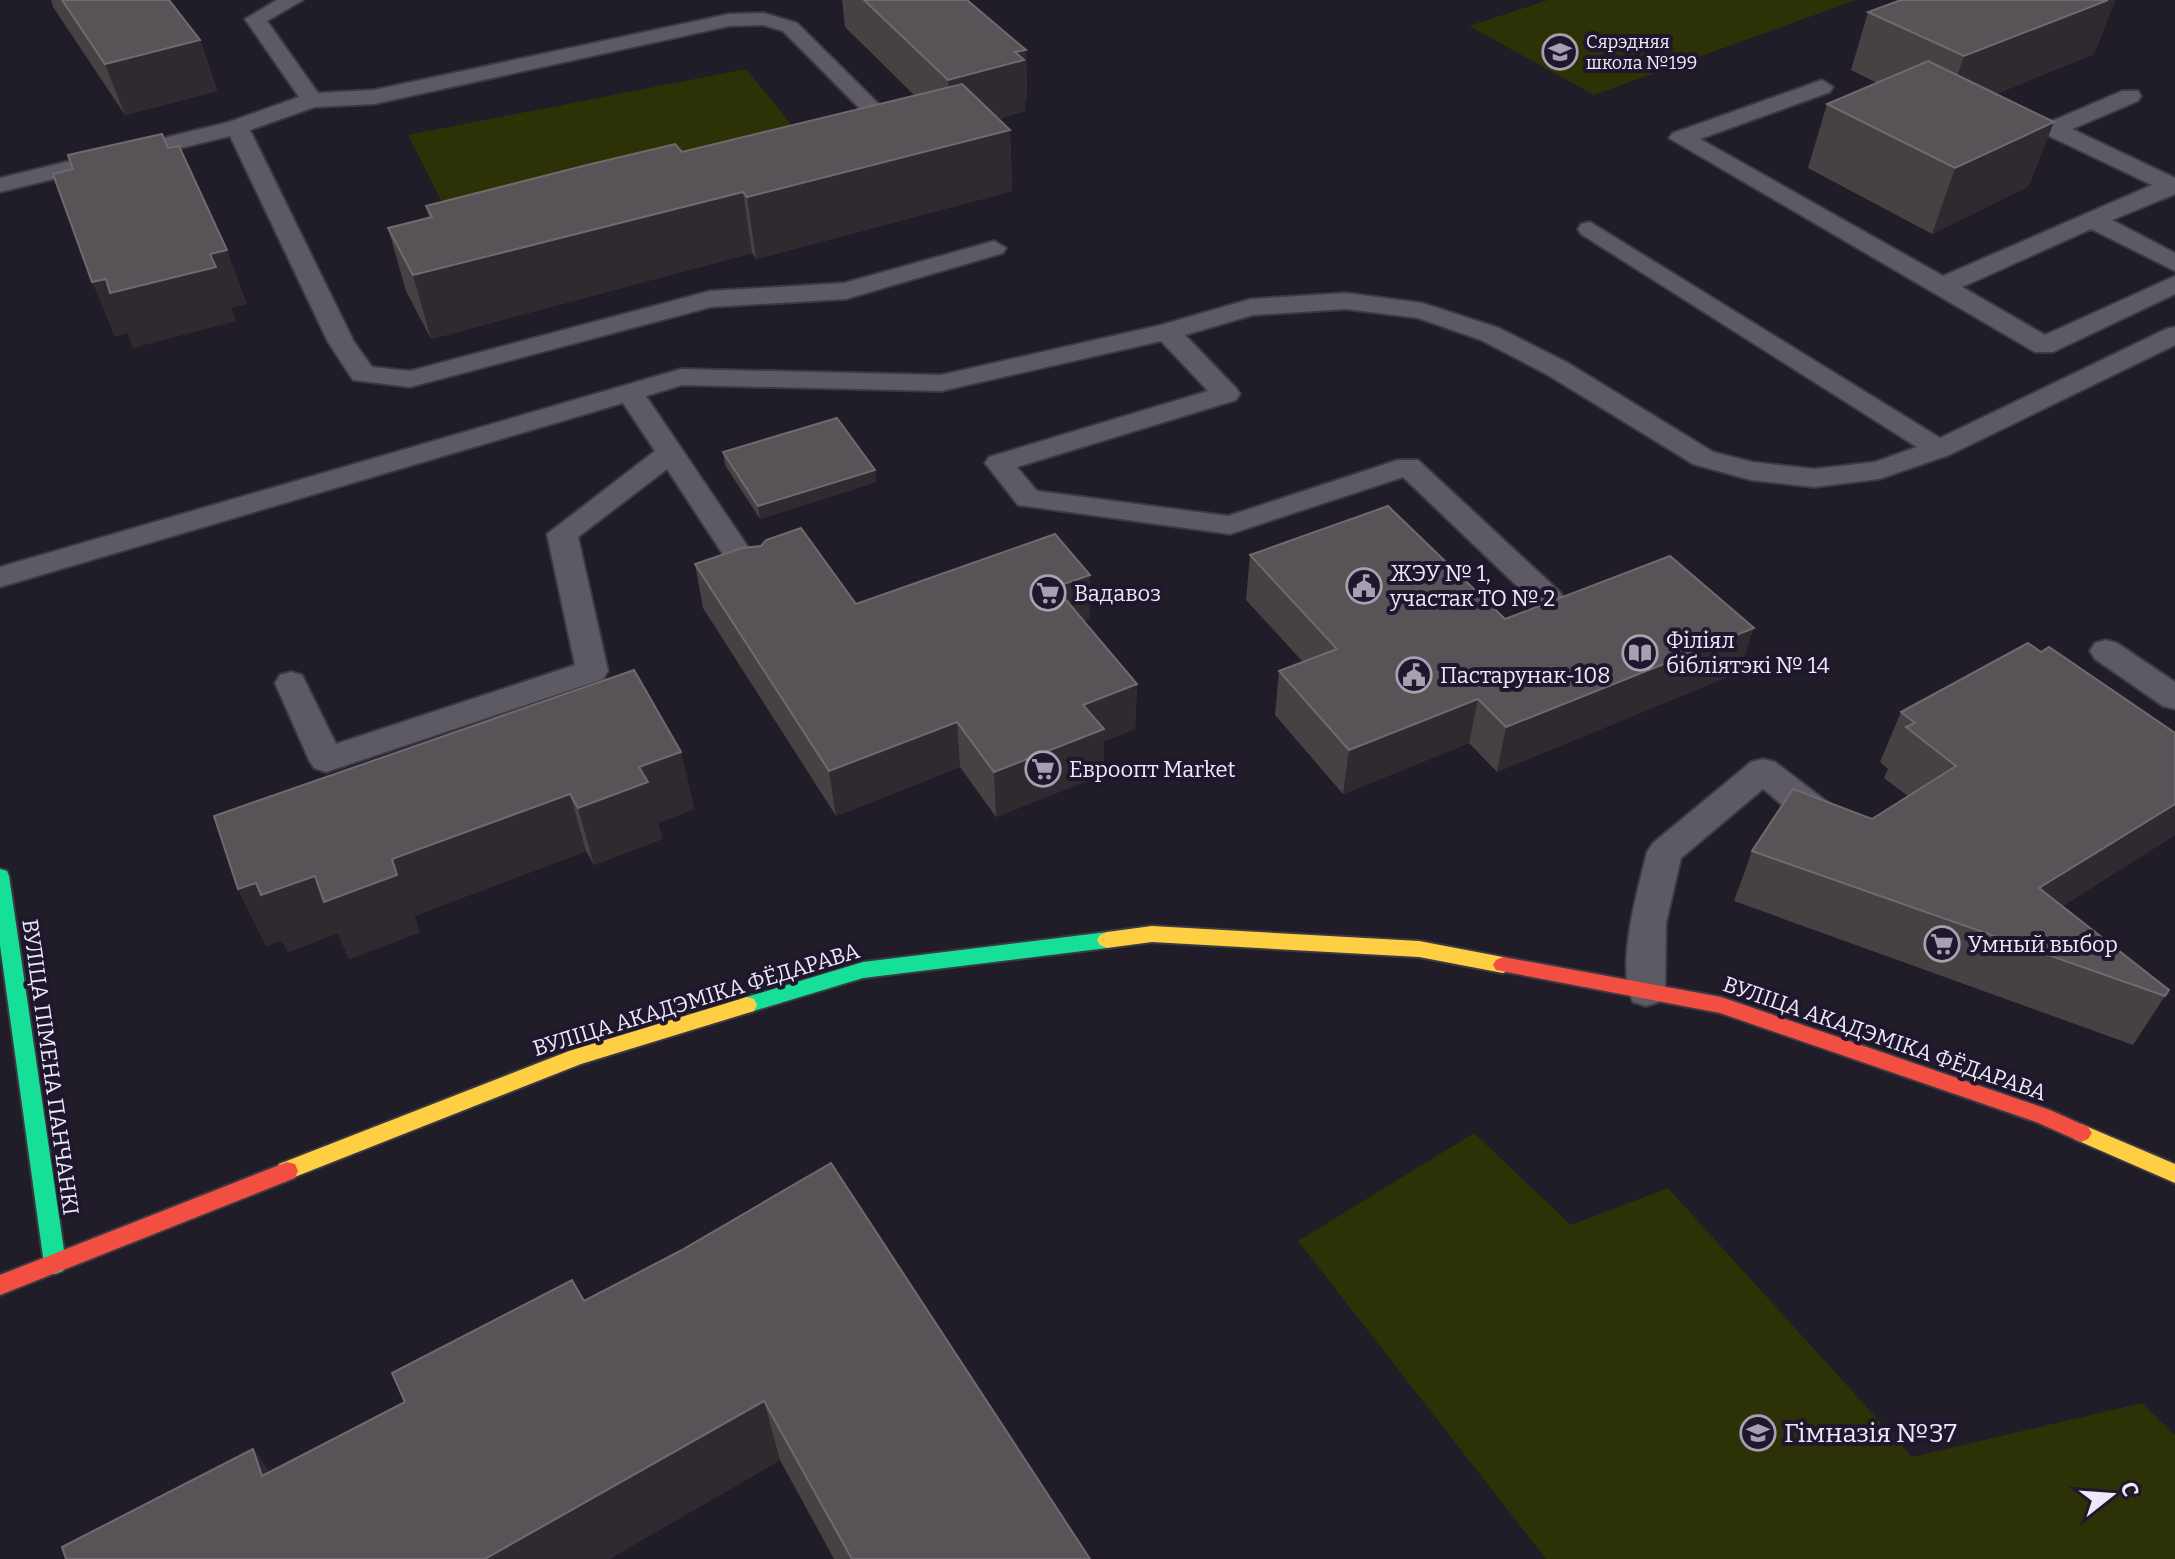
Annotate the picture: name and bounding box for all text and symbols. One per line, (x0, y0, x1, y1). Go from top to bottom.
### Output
place label: Сярэдняя школа №199 (1586, 31, 1697, 74)
school or university icon: Сярэдняя школа №199 (1541, 33, 1579, 71)
place label: ЖЭУ № 1, участак ТО № 2 (1389, 560, 1555, 612)
public building icon: ЖЭУ № 1, участак ТО № 2 (1345, 567, 1383, 605)
supermarket icon: Вадавоз (1029, 574, 1067, 612)
place label: Вадавоз (1074, 580, 1161, 607)
place label: Філіял бібліятэкі № 14 (1666, 627, 1830, 679)
library icon: Філіял бібліятэкі № 14 (1621, 634, 1659, 672)
public building icon: Пастарунак-108 (1395, 656, 1433, 694)
place label: Пастарунак-108 (1440, 662, 1611, 689)
supermarket icon: Евроопт Market (1024, 750, 1062, 788)
place label: Евроопт Market (1069, 756, 1235, 783)
street label: ВУЛІЦА ПІМЕНА ПАНЧАНКІ (16, 917, 85, 1217)
supermarket icon: Умный выбор (1923, 925, 1961, 963)
place label: Умный выбор (1968, 931, 2118, 958)
street label: ВУЛІЦА АКАДЭМІКА ФЁДАРАВА (530, 937, 863, 1062)
street label: ВУЛІЦА АКАДЭМІКА ФЁДАРАВА (1720, 970, 2050, 1107)
school or university icon: Гімназія №37 (1739, 1414, 1777, 1452)
place label: Гімназія №37 (1784, 1418, 1957, 1449)
north arrow (2071, 1455, 2151, 1535)
text: С (2115, 1479, 2145, 1500)

